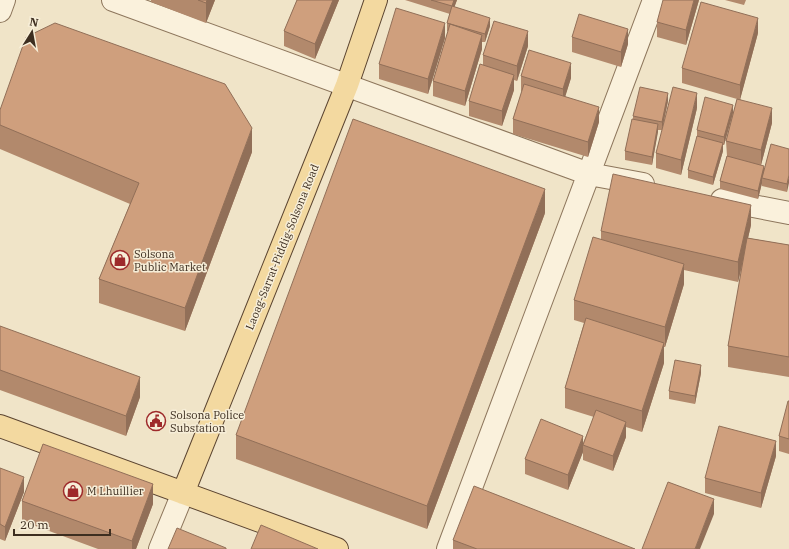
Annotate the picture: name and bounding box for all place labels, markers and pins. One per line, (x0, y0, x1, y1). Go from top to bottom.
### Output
place label: Solsona Public Market (134, 247, 206, 274)
shop icon: Solsona Public Market (109, 249, 131, 271)
place label: Solsona Police Substation (170, 408, 244, 435)
public building icon: Solsona Police Substation (145, 410, 167, 432)
shop icon: M Lhuillier (62, 480, 84, 502)
place label: M Lhuillier (87, 484, 144, 498)

